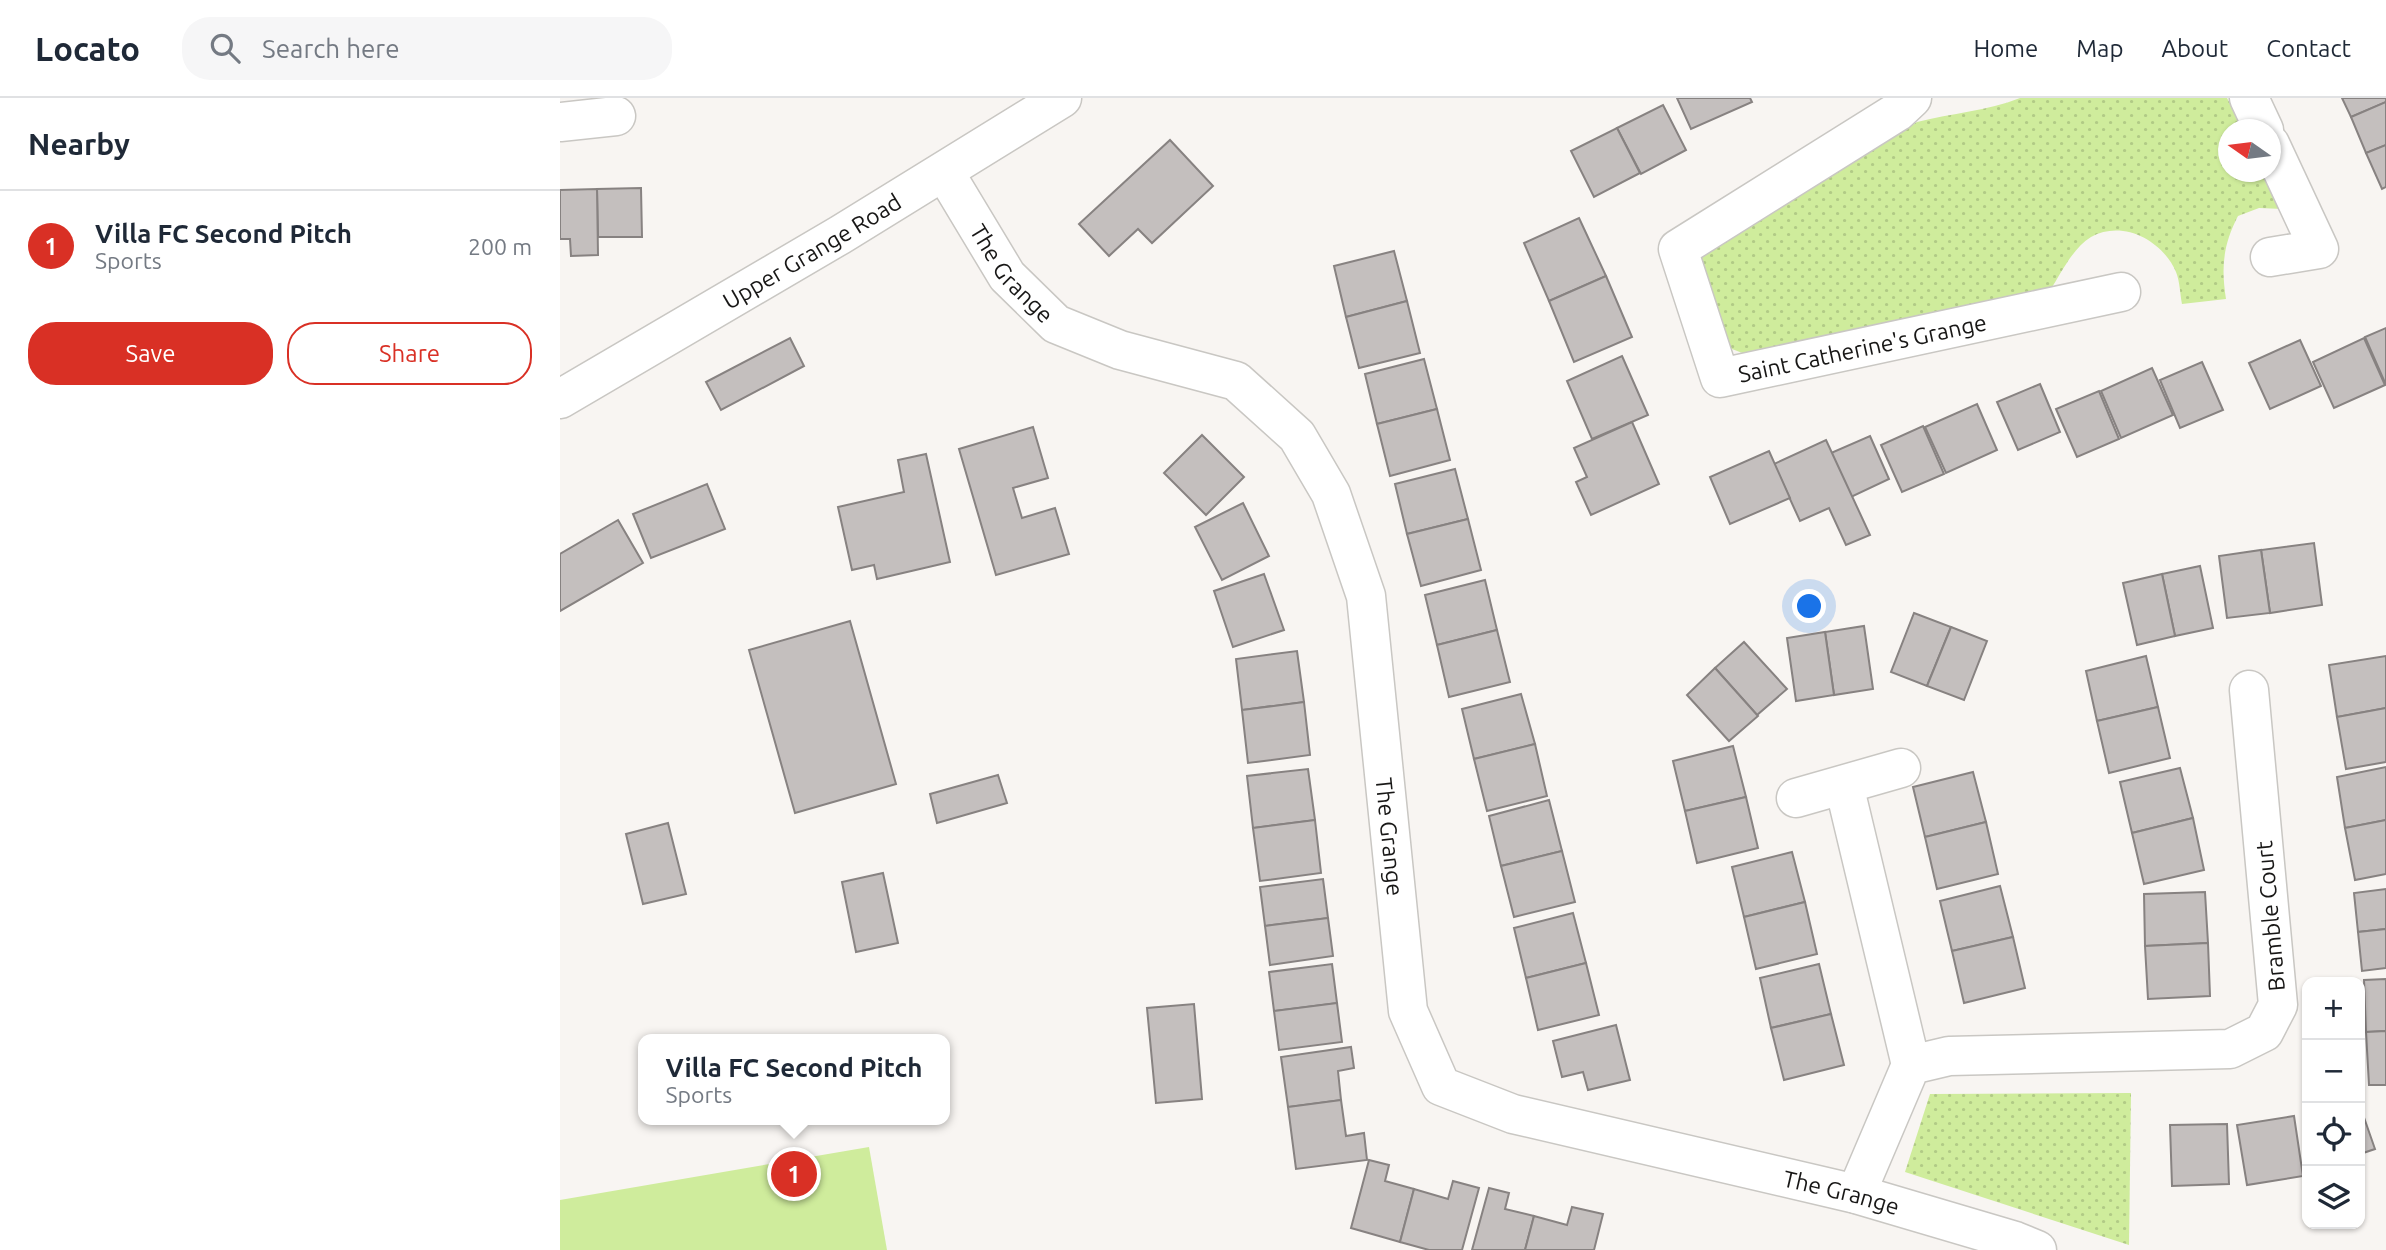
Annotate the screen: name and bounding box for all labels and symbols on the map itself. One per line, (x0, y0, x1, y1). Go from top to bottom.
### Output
north arrow (2218, 119, 2281, 182)
street label: Upper Grange Road (718, 188, 905, 313)
street label: The Grange (966, 219, 1059, 327)
street label: Saint Catherine's Grange (1736, 309, 1989, 386)
your location (1792, 589, 1826, 623)
street label: The Grange (1372, 776, 1409, 897)
street label: Bramble Court (2251, 840, 2289, 992)
pin: 1 (771, 1148, 817, 1200)
street label: The Grange (1781, 1165, 1902, 1219)

